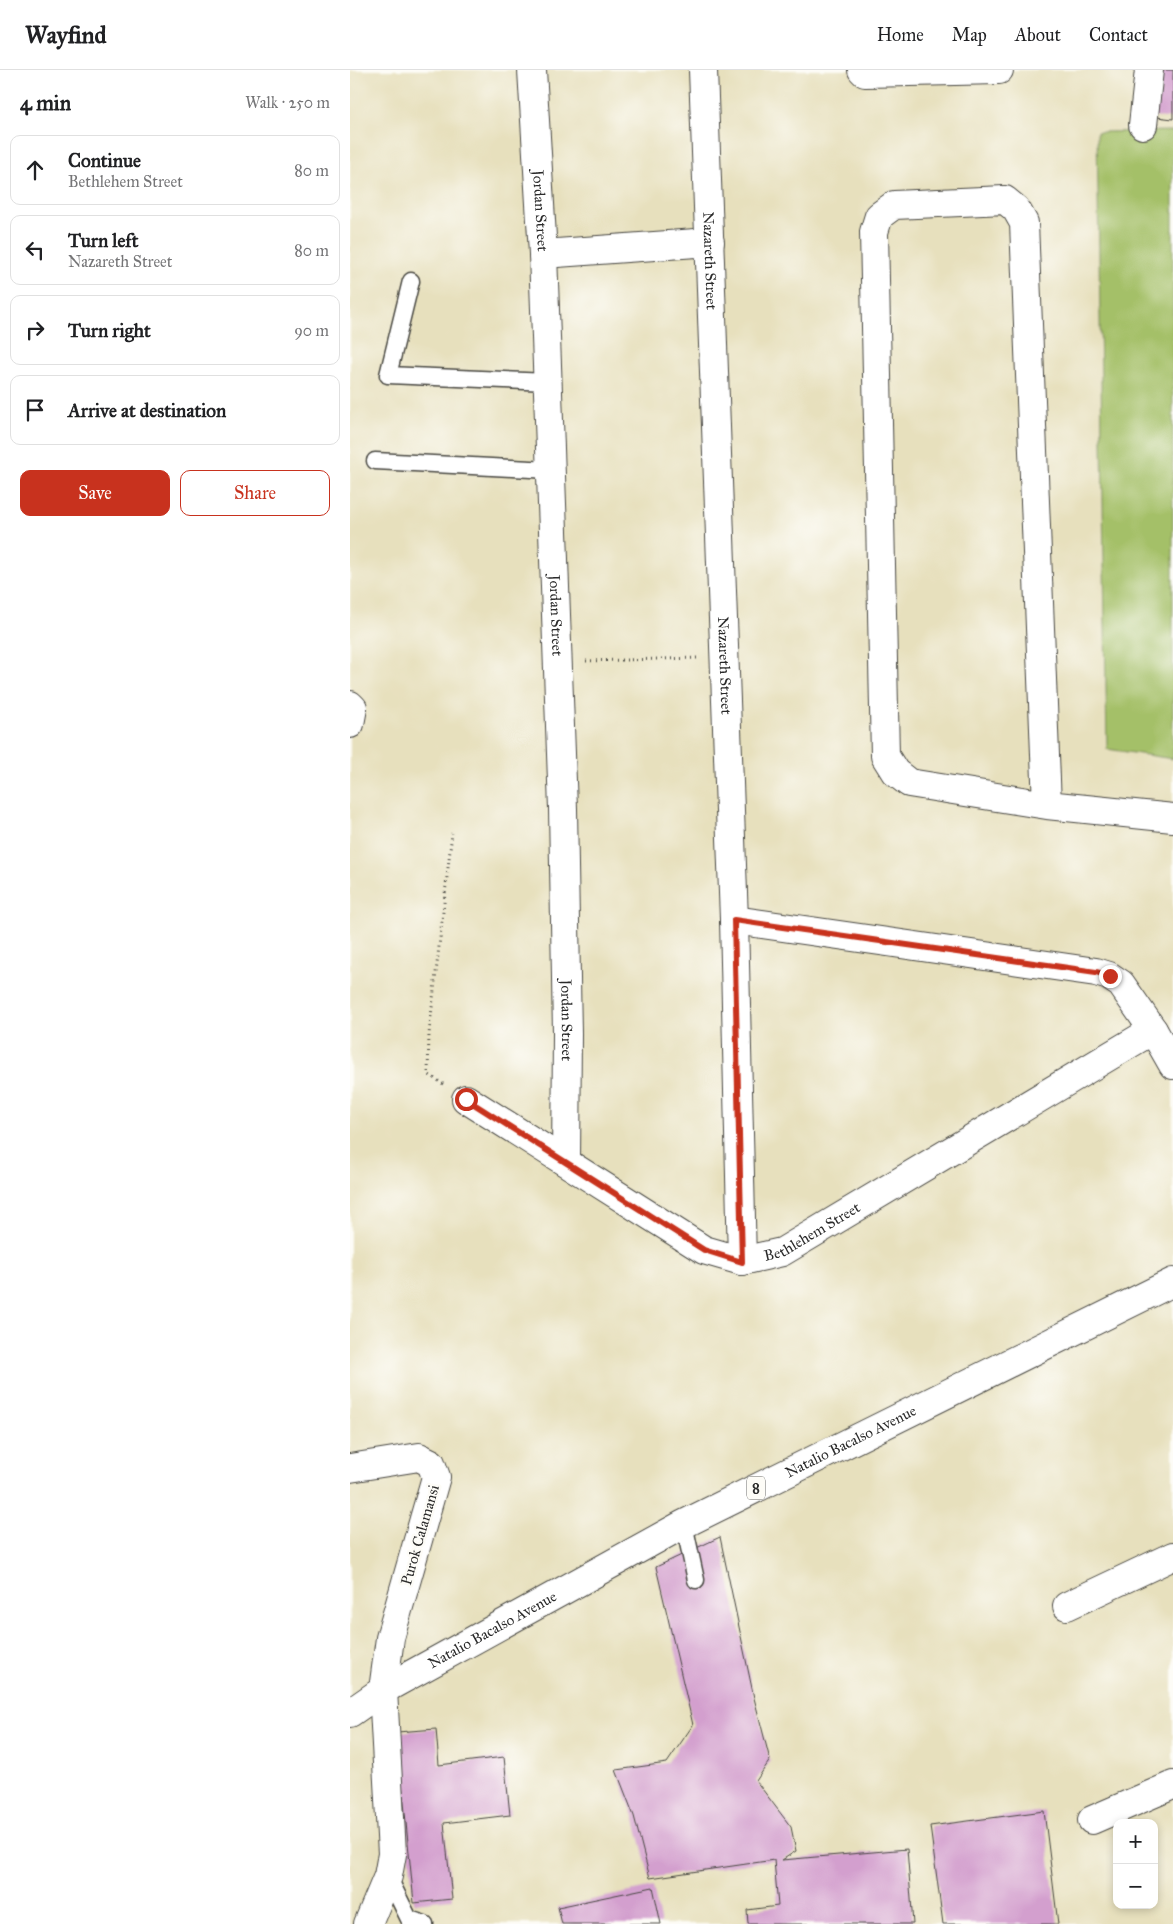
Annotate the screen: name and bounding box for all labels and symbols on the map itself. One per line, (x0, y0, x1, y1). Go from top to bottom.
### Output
street label: Jordan Street (528, 168, 552, 253)
street label: Nazareth Street (699, 212, 721, 311)
street label: Jordan Street (544, 572, 567, 657)
street label: Nazareth Street (714, 616, 736, 716)
route end (1099, 965, 1122, 988)
street label: Jordan Street (556, 977, 576, 1062)
route start (455, 1088, 478, 1111)
street label: Bethlehem Street (762, 1198, 864, 1265)
street label: Natalio Bacalso Avenue (782, 1402, 919, 1481)
road number: 8 (747, 1476, 765, 1500)
street label: Purok Calamansi (397, 1483, 443, 1587)
street label: Natalio Bacalso Avenue (425, 1587, 560, 1672)

